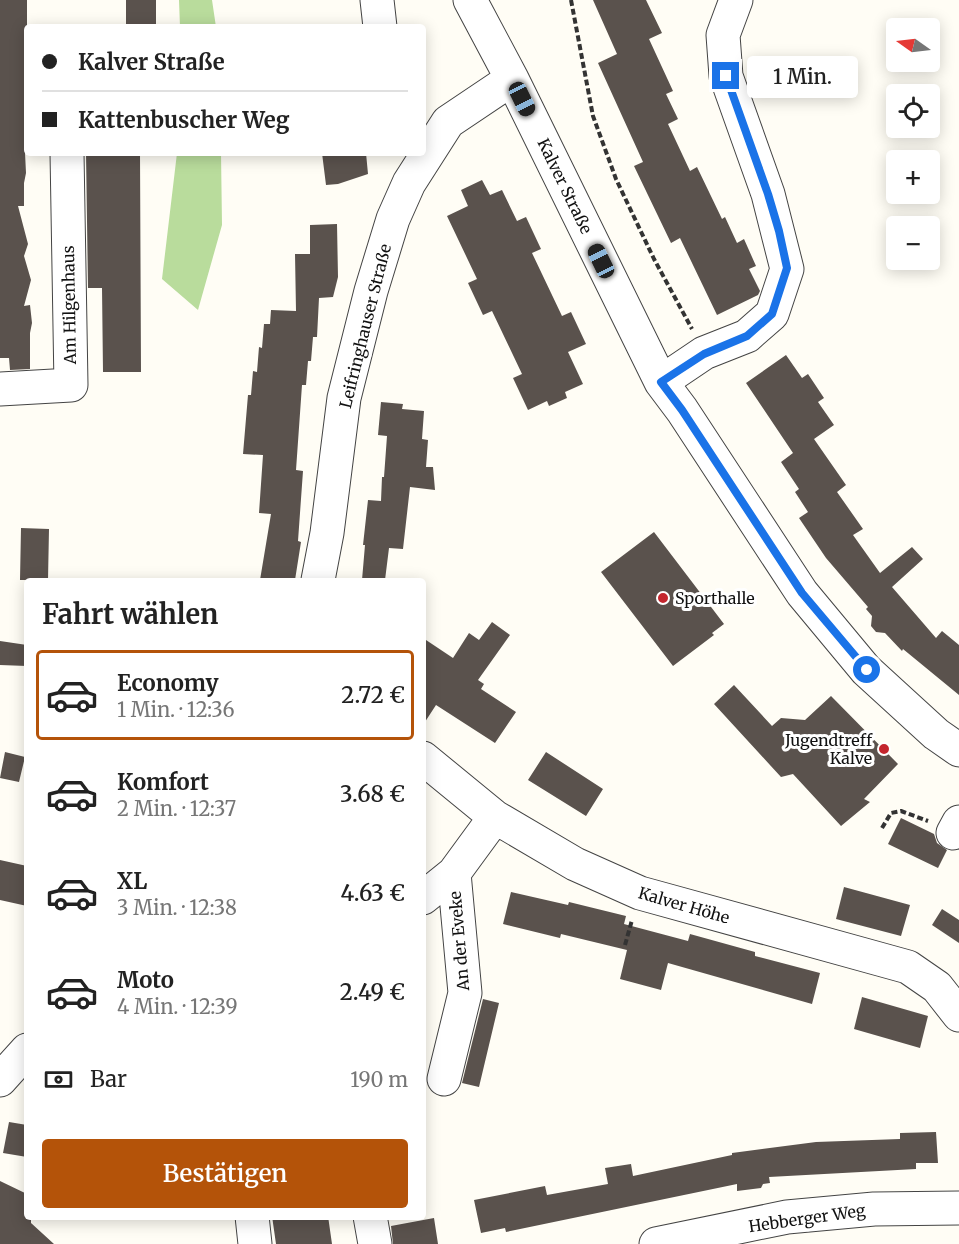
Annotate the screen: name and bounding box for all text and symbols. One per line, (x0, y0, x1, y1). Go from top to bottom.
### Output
north arrow (886, 18, 940, 72)
map controls (886, 18, 940, 270)
text: Kalver Straße (78, 48, 225, 76)
callout: 1 Min. (747, 55, 858, 97)
route end (712, 62, 739, 89)
text: 1 Min. (773, 64, 832, 89)
car (506, 79, 538, 119)
button: locate (886, 84, 940, 138)
text: Kattenbuscher Weg (78, 106, 290, 134)
street label: Kalver Straße (533, 135, 597, 237)
button: + (886, 150, 940, 204)
button: − (886, 216, 940, 270)
car (585, 241, 617, 281)
street label: Leifringhauser Straße (335, 242, 395, 410)
street label: Am Hilgenhaus (58, 245, 80, 366)
place label: Sporthalle (675, 588, 755, 608)
marker: Sporthalle (656, 591, 670, 605)
text: Fahrt wählen (42, 597, 218, 631)
route start (853, 656, 880, 683)
icon: car (45, 668, 99, 722)
text: Economy (117, 669, 218, 697)
text: 2.72 € (341, 681, 405, 709)
text: 1 Min. · 12:36 (117, 697, 235, 722)
place label: Jugendtreff Kalve (784, 730, 873, 768)
marker: Jugendtreff Kalve (877, 742, 891, 756)
icon: car (45, 767, 99, 821)
text: Komfort (117, 768, 209, 796)
text: 3.68 € (340, 780, 405, 808)
text: 2 Min. · 12:37 (117, 796, 236, 821)
icon: car (45, 866, 99, 920)
text: XL (117, 867, 147, 895)
text: 4.63 € (340, 879, 405, 907)
street label: Kalver Höhe (636, 882, 732, 928)
street label: An der Eveke (445, 890, 473, 993)
text: 3 Min. · 12:38 (117, 895, 237, 920)
icon: car (45, 965, 99, 1019)
text: Moto (117, 966, 174, 994)
text: 2.49 € (340, 978, 405, 1006)
text: 4 Min. · 12:39 (117, 994, 238, 1019)
icon: cash (42, 1063, 75, 1096)
text: Bar (90, 1065, 127, 1093)
text: 190 m (350, 1067, 408, 1092)
button: Bestätigen (42, 1139, 408, 1208)
street label: Hebberger Weg (747, 1200, 867, 1236)

